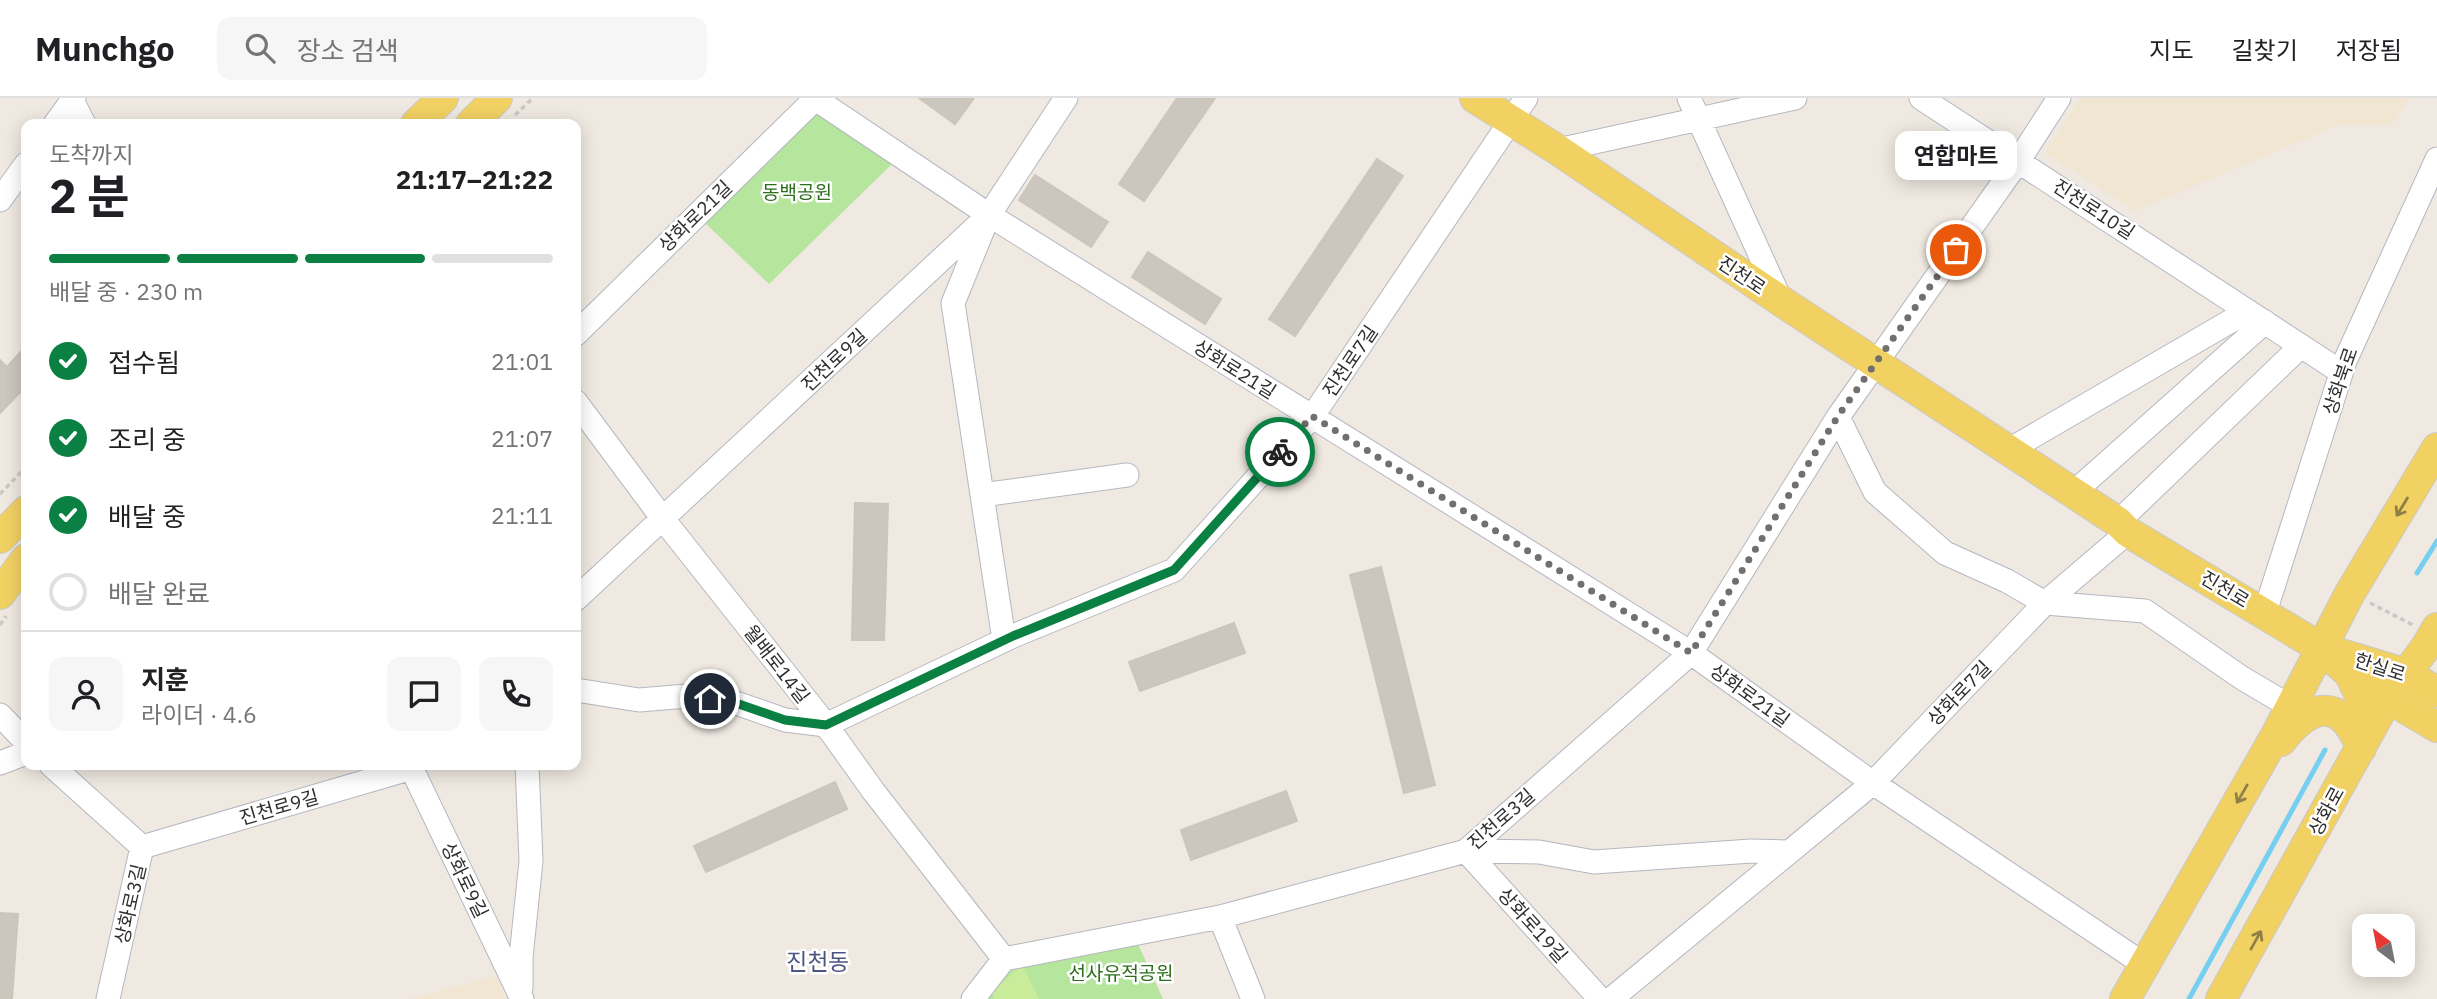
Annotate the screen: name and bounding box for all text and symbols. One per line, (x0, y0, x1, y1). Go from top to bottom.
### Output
search box (217, 17, 707, 80)
text: Munchgo (35, 27, 175, 70)
icon: search (241, 29, 279, 67)
text: 장소 검색 (297, 33, 399, 67)
text: 지도 (2149, 34, 2194, 66)
text: 길찾기 (2232, 34, 2298, 66)
text: 저장됨 (2336, 34, 2402, 66)
callout: 연합마트 (1895, 131, 2017, 180)
text: 도착까지 (49, 139, 134, 169)
text: 연합마트 (1914, 140, 1998, 170)
text: 21:17–21:22 (396, 162, 553, 196)
text: 2 분 (49, 166, 130, 226)
street label: 진천로10길 (2049, 174, 2139, 244)
street label: 상화로21길 (653, 175, 737, 257)
park label: 동백공원 (762, 180, 832, 204)
pin (1926, 220, 1986, 280)
icon: bag (1937, 231, 1975, 269)
street label: 진천로 (1714, 250, 1770, 300)
text: 배달 중 · 230 m (49, 276, 203, 306)
street label: 진천로7길 (1317, 321, 1383, 401)
street label: 진천로9길 (796, 323, 872, 397)
street label: 상화로21길 (1189, 334, 1281, 404)
icon: check (49, 342, 87, 380)
street label: 상화북로 (2317, 344, 2363, 418)
text: 접수됨 (108, 345, 180, 379)
text: 21:01 (491, 346, 553, 376)
courier (1245, 417, 1315, 487)
icon: check (49, 419, 87, 457)
text: 조리 중 (108, 422, 186, 456)
text: 21:07 (491, 423, 553, 453)
icon: bike (1261, 433, 1299, 471)
icon: check (49, 496, 87, 534)
one-way arrow (2395, 496, 2409, 516)
text: 배달 중 (108, 499, 186, 533)
text: 21:11 (491, 500, 553, 530)
street label: 진천로 (2196, 565, 2254, 613)
text: 배달 완료 (108, 576, 210, 610)
street label: 월배로14길 (739, 620, 815, 708)
street label: 한실로 (2351, 647, 2409, 687)
street label: 상화로7길 (1922, 655, 1996, 731)
button: person (49, 657, 123, 731)
button: chat (387, 657, 461, 731)
button: phone (479, 657, 553, 731)
street label: 상화로21길 (1705, 658, 1795, 732)
text: 지훈 (141, 662, 189, 696)
pin (680, 669, 740, 729)
icon: home (691, 680, 729, 718)
text: 라이더 · 4.6 (141, 699, 257, 729)
street label: 상화로 (2303, 782, 2349, 840)
street label: 진천로3길 (1462, 783, 1540, 855)
street label: 진천로9길 (237, 784, 321, 830)
one-way arrow (2235, 784, 2249, 804)
street label: 상화로9길 (436, 838, 494, 922)
street label: 상화로3길 (109, 862, 151, 946)
street label: 상화로19길 (1493, 883, 1573, 967)
north arrow (2352, 914, 2415, 976)
map controls (2352, 914, 2415, 977)
one-way arrow (2250, 930, 2263, 951)
district label: 진천동 (786, 946, 850, 976)
park label: 선사유적공원 (1069, 961, 1173, 985)

